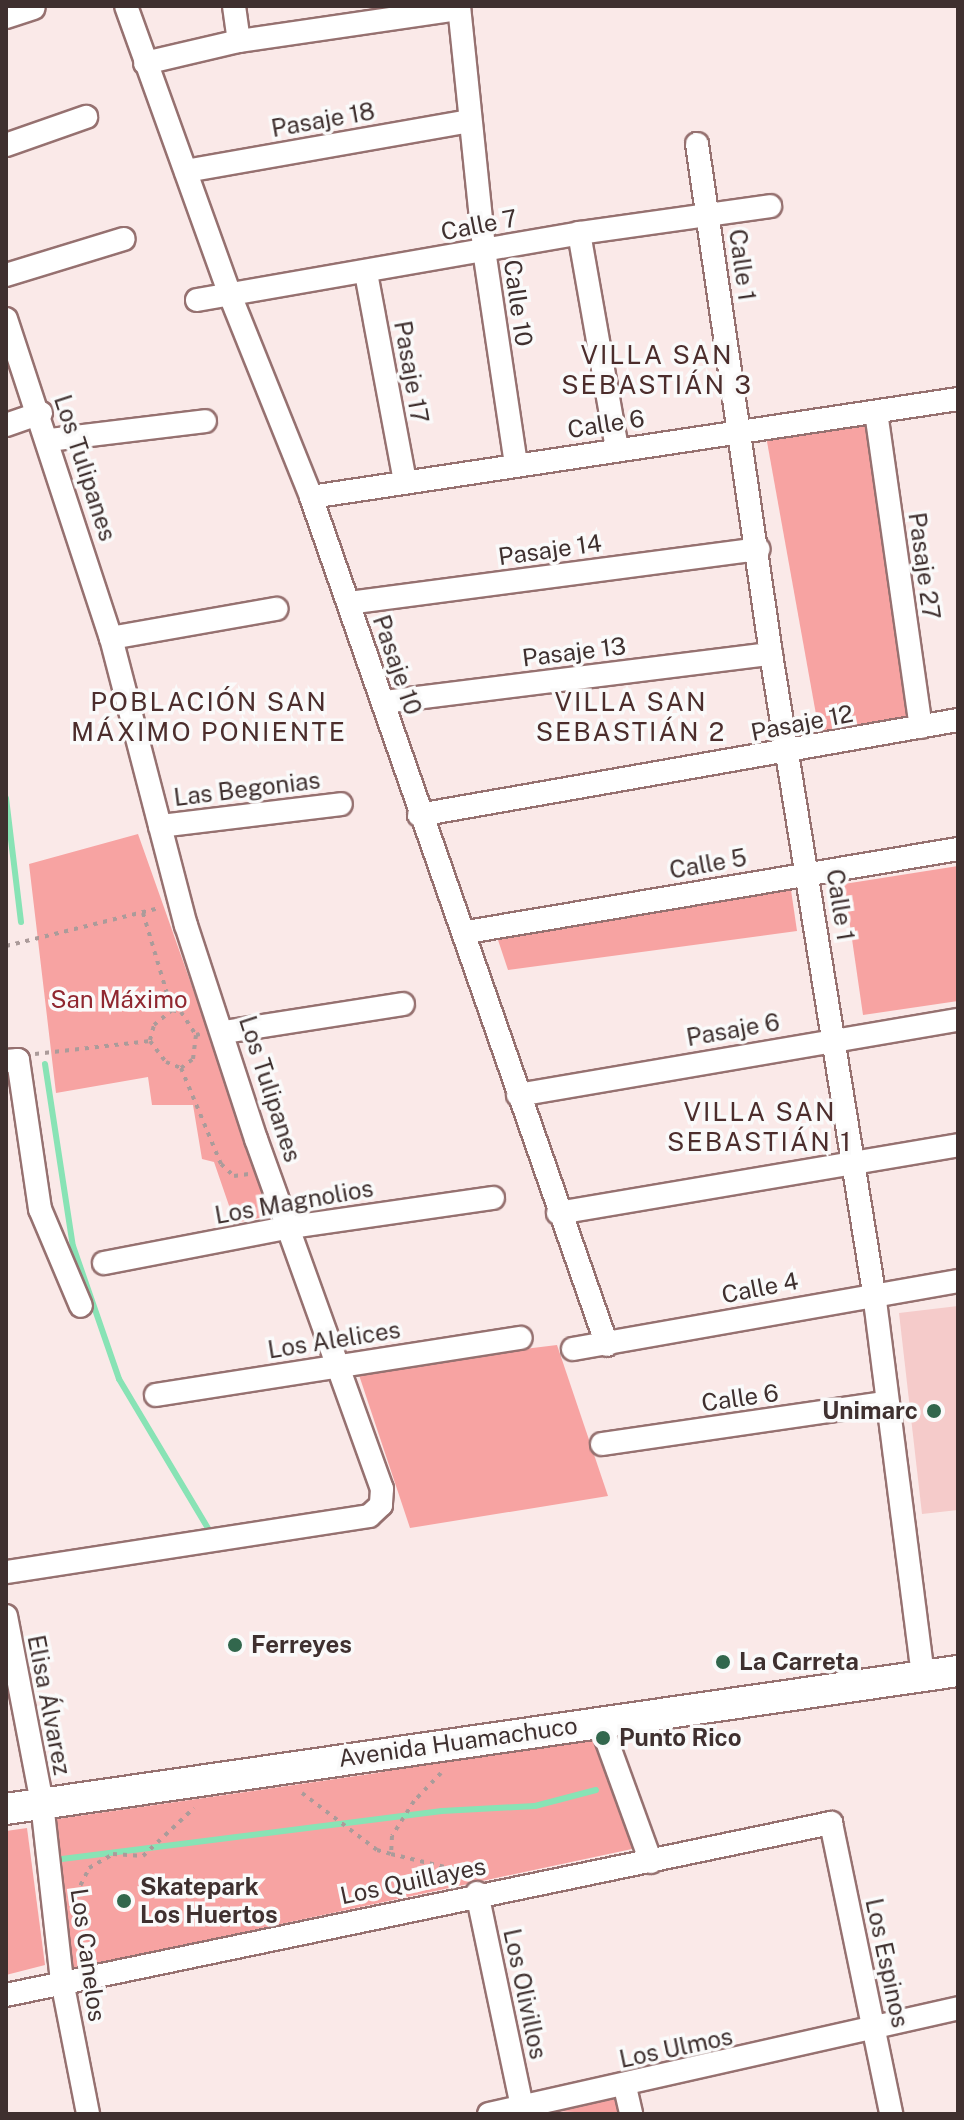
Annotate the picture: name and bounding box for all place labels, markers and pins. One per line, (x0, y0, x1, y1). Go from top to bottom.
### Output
place label: Unimarc (822, 1397, 918, 1425)
marker: Unimarc (925, 1402, 943, 1420)
place label: Ferreyes (251, 1631, 352, 1659)
marker: Ferreyes (226, 1636, 244, 1654)
place label: La Carreta (739, 1648, 859, 1676)
marker: La Carreta (714, 1653, 732, 1671)
place label: Punto Rico (619, 1724, 742, 1752)
marker: Punto Rico (594, 1729, 612, 1747)
place label: Skatepark Los Huertos (140, 1873, 278, 1929)
marker: Skatepark Los Huertos (115, 1892, 133, 1910)

